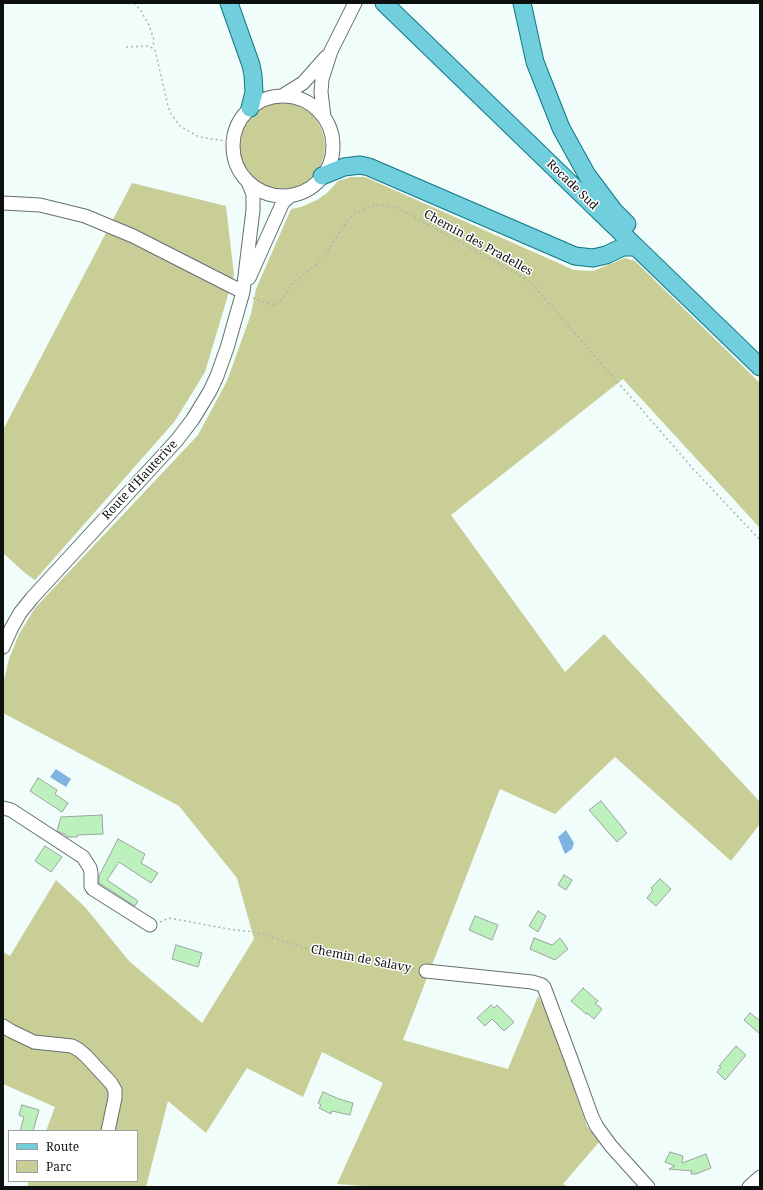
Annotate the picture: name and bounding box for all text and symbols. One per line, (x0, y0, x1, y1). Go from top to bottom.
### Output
street label: Rocade Sud (543, 157, 601, 213)
street label: Chemin des Pradelles (421, 207, 535, 279)
street label: Route d'Hauterive (99, 437, 181, 523)
street label: Chemin de Salavy (310, 942, 412, 976)
legend (8, 1130, 138, 1182)
text: Route (46, 1138, 79, 1155)
text: Parc (46, 1158, 72, 1175)

